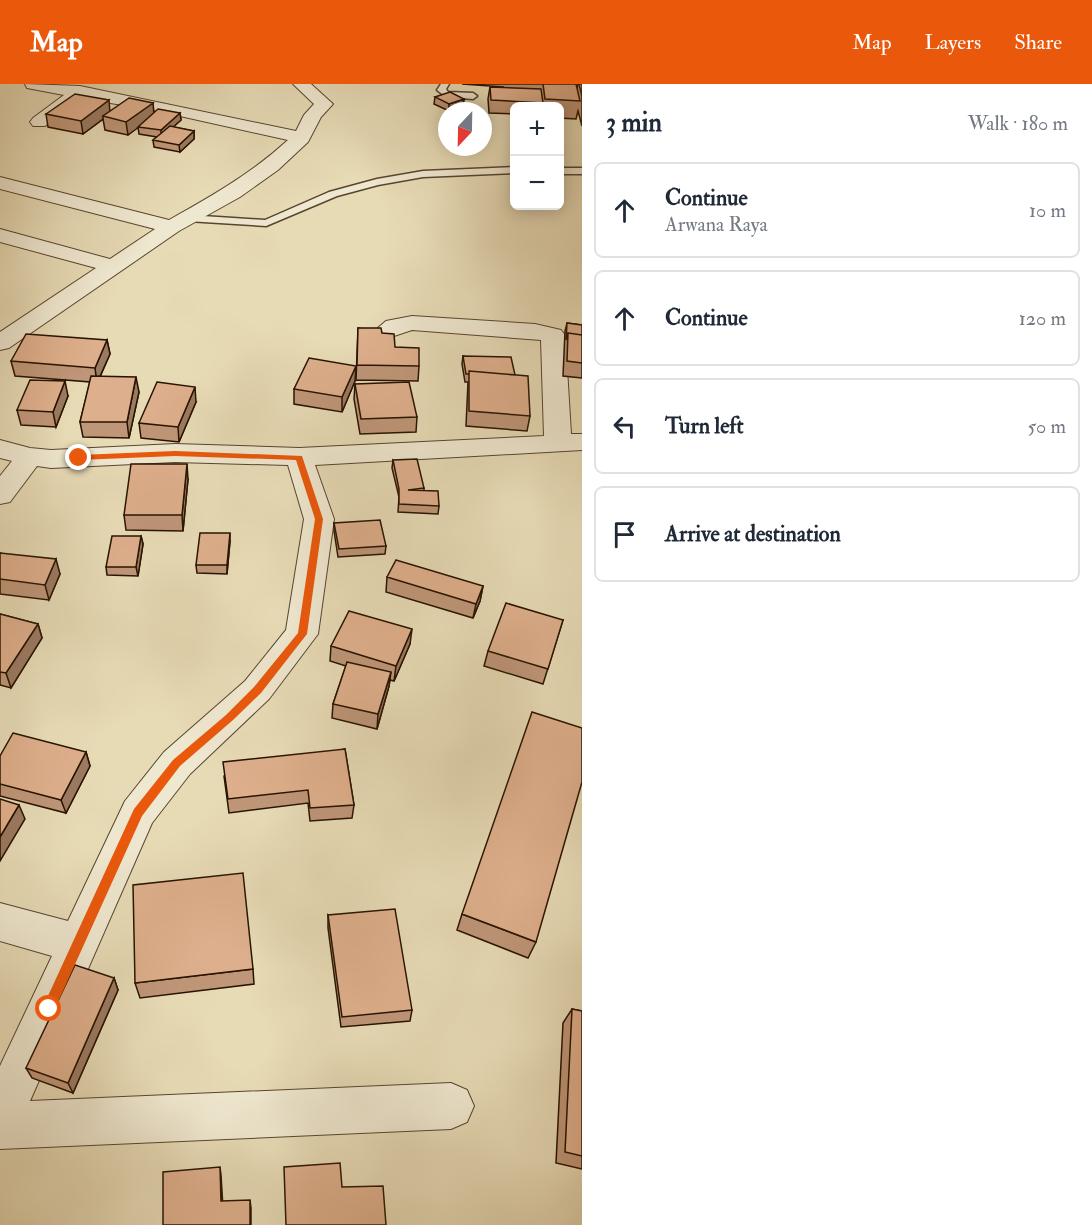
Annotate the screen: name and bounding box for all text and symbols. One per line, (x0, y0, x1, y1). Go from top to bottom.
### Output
text: Map (30, 25, 83, 60)
text: Map (852, 29, 892, 56)
text: Layers (925, 29, 981, 56)
text: Share (1014, 29, 1062, 56)
north arrow (438, 102, 492, 156)
map controls (510, 102, 564, 210)
button: + (510, 102, 564, 156)
text: 3 min (606, 107, 662, 139)
text: Walk · 180 m (968, 111, 1068, 136)
button: − (510, 156, 564, 210)
text: Continue (665, 184, 748, 212)
icon: ahead (608, 194, 641, 227)
text: 10 m (1029, 198, 1066, 223)
text: Arwana Raya (665, 212, 768, 237)
icon: ahead (608, 302, 641, 335)
text: Continue (665, 304, 748, 332)
text: 120 m (1019, 306, 1066, 331)
icon: left (608, 410, 641, 443)
text: Turn left (665, 412, 744, 440)
text: 50 m (1027, 414, 1066, 439)
route end (65, 444, 91, 470)
icon: arrive (608, 518, 641, 551)
text: Arrive at destination (665, 520, 841, 548)
route start (35, 995, 61, 1021)

